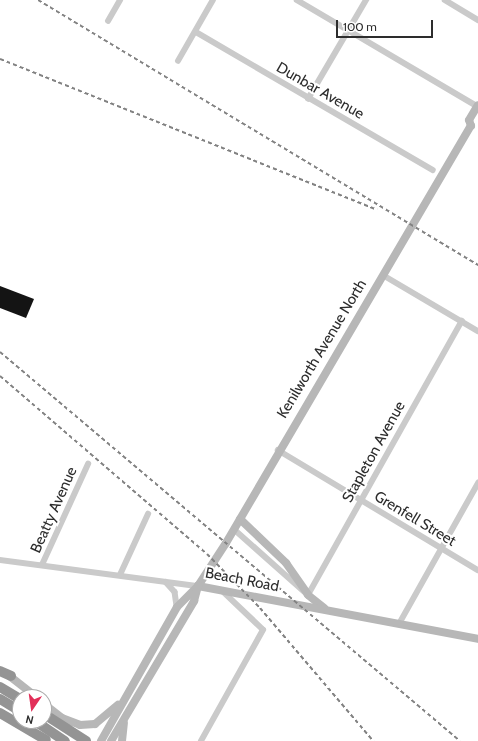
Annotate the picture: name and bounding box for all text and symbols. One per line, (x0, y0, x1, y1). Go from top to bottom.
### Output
scale bar (338, 12, 435, 38)
text: 100 m (343, 19, 377, 34)
street label: Dunbar Avenue (273, 59, 367, 123)
street label: Kenilworth Avenue North (273, 276, 371, 422)
street label: Stapleton Avenue (339, 398, 409, 506)
street label: Beatty Avenue (27, 464, 81, 556)
street label: Grenfell Street (371, 488, 459, 550)
street label: Beach Road (204, 564, 280, 596)
north arrow (12, 689, 52, 729)
text: N (24, 712, 35, 727)

